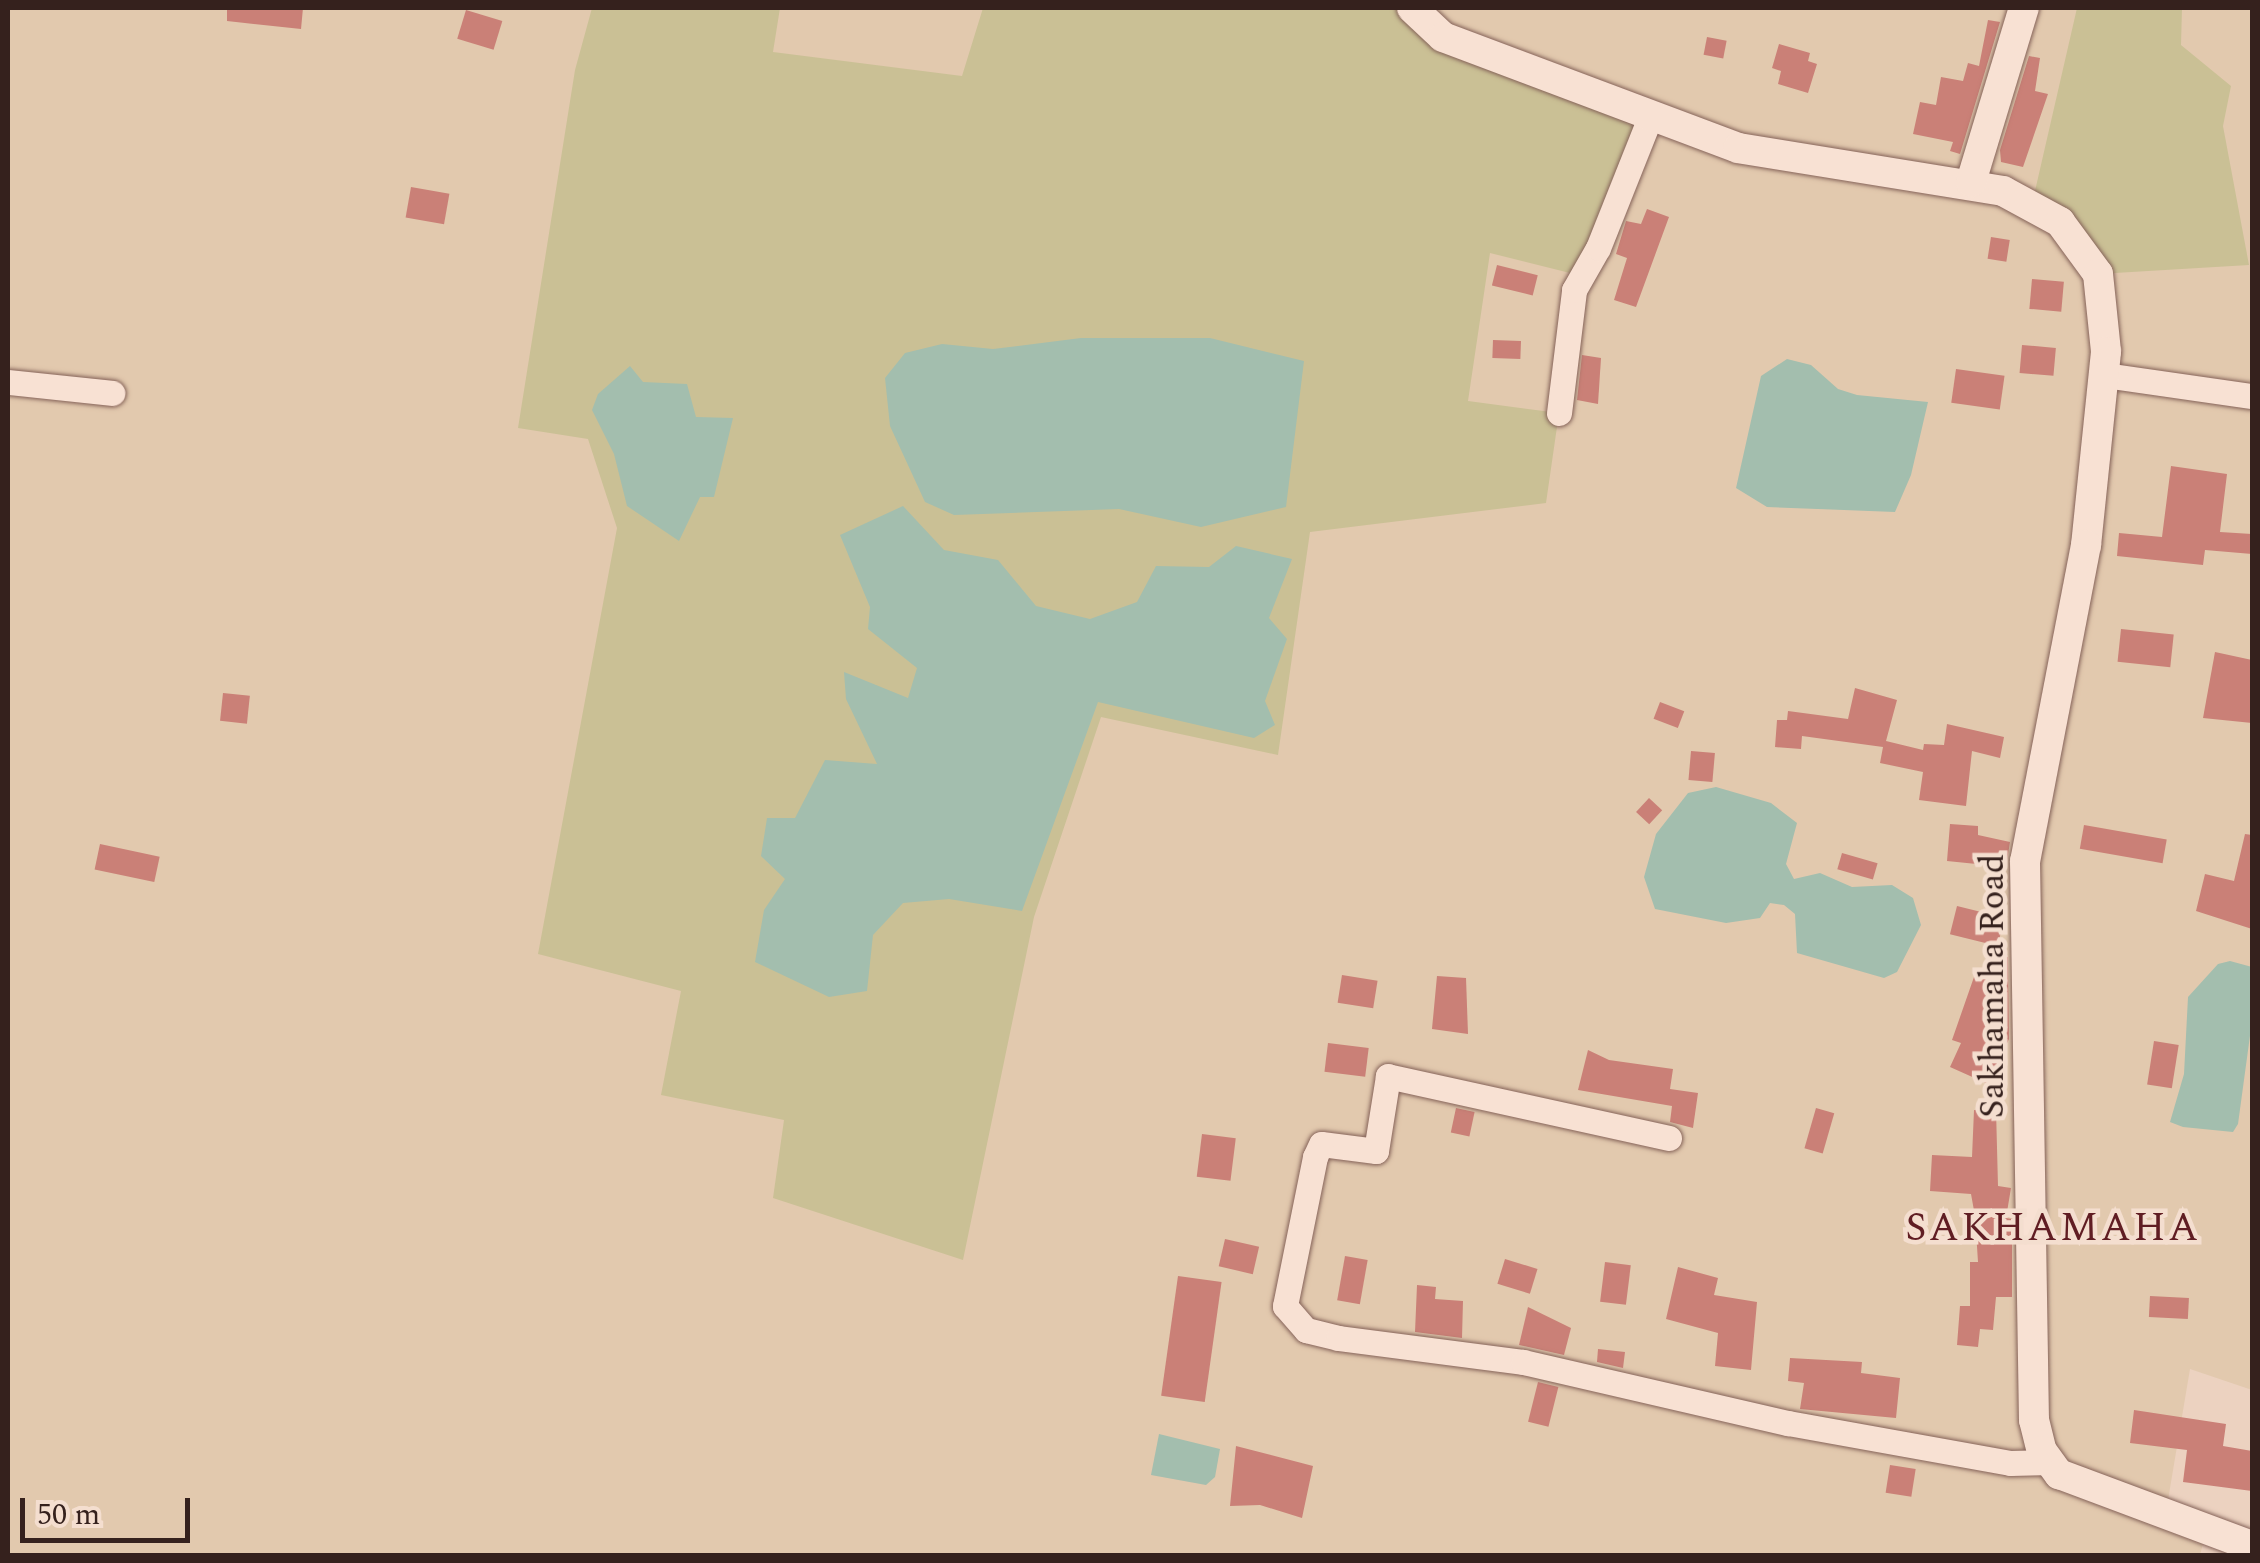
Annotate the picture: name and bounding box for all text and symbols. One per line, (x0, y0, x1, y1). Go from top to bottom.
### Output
street label: Sakhamaha Road (1972, 854, 2014, 1118)
district label: SAKHAMAHA (1905, 1205, 2201, 1253)
scale bar (25, 1478, 195, 1540)
text: 50 m (37, 1492, 100, 1538)

